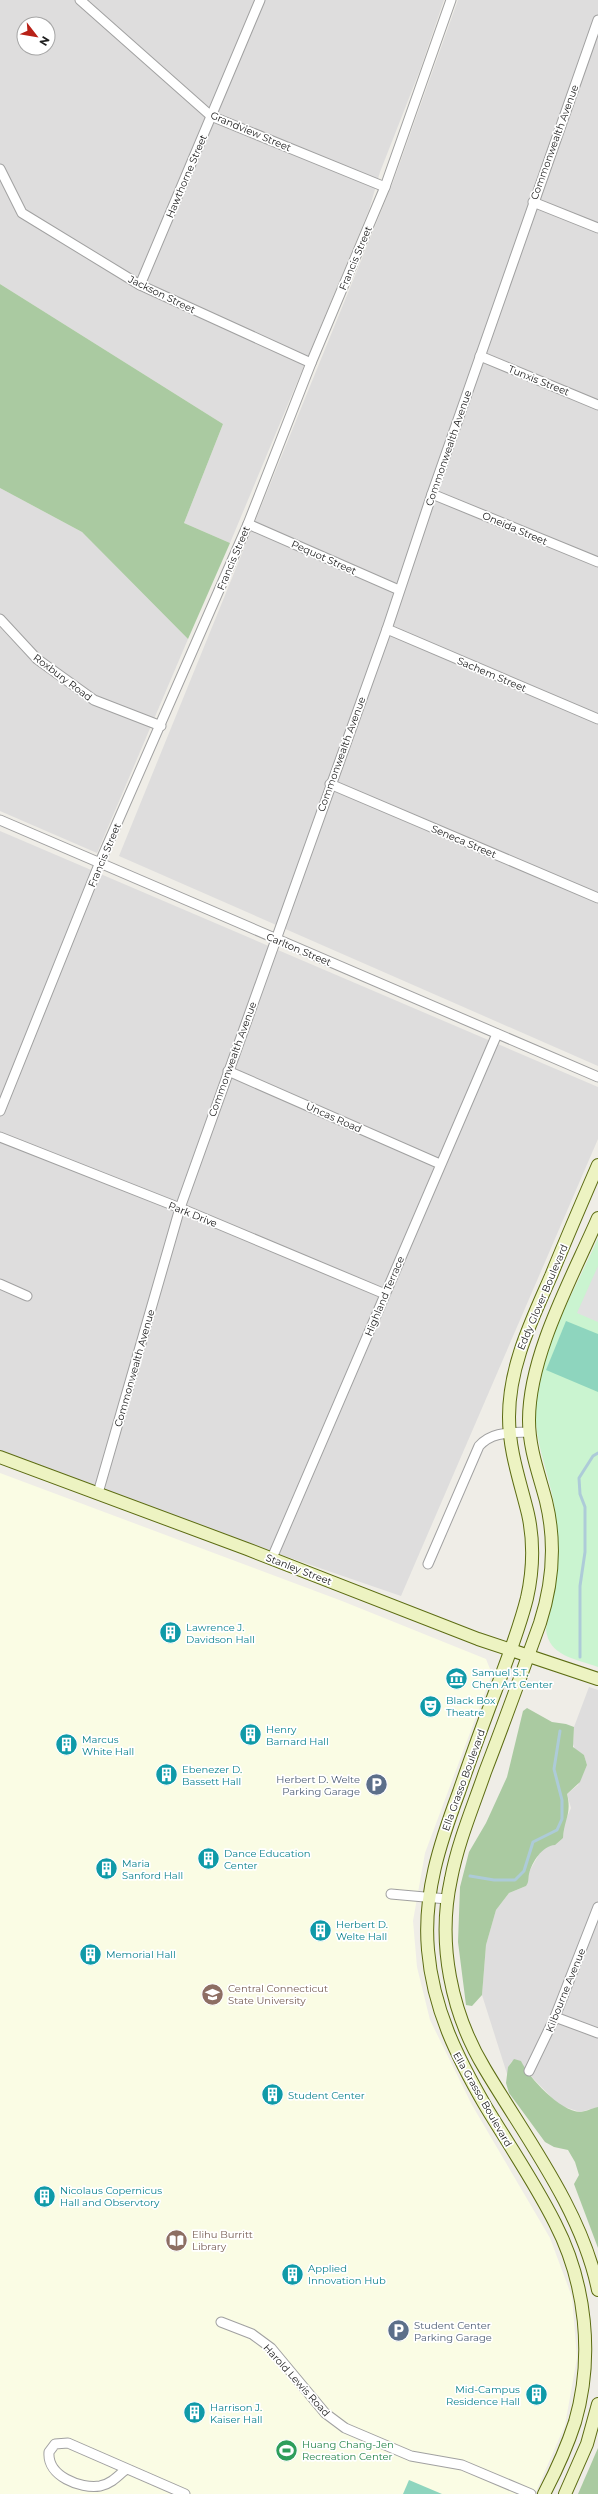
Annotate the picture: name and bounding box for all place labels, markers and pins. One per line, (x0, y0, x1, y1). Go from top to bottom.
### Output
building icon: Lawrence J. Davidson Hall (158, 1620, 184, 1646)
place label: Lawrence J. Davidson Hall (186, 1621, 255, 1646)
museum icon: Samuel S.T. Chen Art Center (443, 1665, 469, 1691)
place label: Samuel S.T. Chen Art Center (472, 1666, 553, 1691)
theatre icon: Black Box Theatre (418, 1693, 444, 1719)
place label: Black Box Theatre (446, 1694, 496, 1719)
building icon: Henry Barnard Hall (237, 1722, 263, 1748)
place label: Henry Barnard Hall (266, 1723, 329, 1748)
building icon: Marcus White Hall (53, 1732, 79, 1758)
place label: Marcus White Hall (82, 1733, 134, 1758)
building icon: Ebenezer D. Bassett Hall (154, 1762, 180, 1788)
place label: Ebenezer D. Bassett Hall (182, 1763, 242, 1788)
parking icon: Herbert D. Welte Parking Garage (363, 1772, 389, 1798)
place label: Herbert D. Welte Parking Garage (276, 1773, 360, 1798)
building icon: Dance Education Center (195, 1846, 221, 1872)
place label: Dance Education Center (224, 1847, 311, 1872)
building icon: Maria Sanford Hall (94, 1856, 120, 1882)
place label: Maria Sanford Hall (122, 1857, 183, 1882)
building icon: Herbert D. Welte Hall (308, 1917, 334, 1943)
place label: Herbert D. Welte Hall (336, 1918, 388, 1943)
building icon: Memorial Hall (78, 1941, 104, 1967)
place label: Memorial Hall (106, 1948, 176, 1961)
school or university icon: Central Connecticut State University (199, 1981, 225, 2007)
place label: Central Connecticut State University (228, 1982, 328, 2007)
building icon: Student Center (260, 2082, 286, 2108)
place label: Student Center (288, 2089, 365, 2102)
building icon: Nicolaus Copernicus Hall and Observtory (32, 2183, 58, 2209)
place label: Nicolaus Copernicus Hall and Observtory (60, 2184, 162, 2209)
library icon: Elihu Burritt Library (163, 2227, 189, 2253)
place label: Elihu Burritt Library (192, 2228, 253, 2253)
building icon: Applied Innovation Hub (279, 2261, 305, 2287)
place label: Applied Innovation Hub (308, 2262, 386, 2287)
parking icon: Student Center Parking Garage (385, 2318, 411, 2344)
place label: Student Center Parking Garage (414, 2319, 492, 2344)
building icon: Mid-Campus Residence Hall (523, 2382, 549, 2408)
place label: Mid-Campus Residence Hall (446, 2383, 520, 2408)
building icon: Harrison J. Kaiser Hall (181, 2400, 207, 2426)
place label: Harrison J. Kaiser Hall (210, 2401, 263, 2426)
sports icon: Huang Chang-Jen Recreation Center (273, 2437, 299, 2463)
place label: Huang Chang-Jen Recreation Center (302, 2438, 394, 2463)

